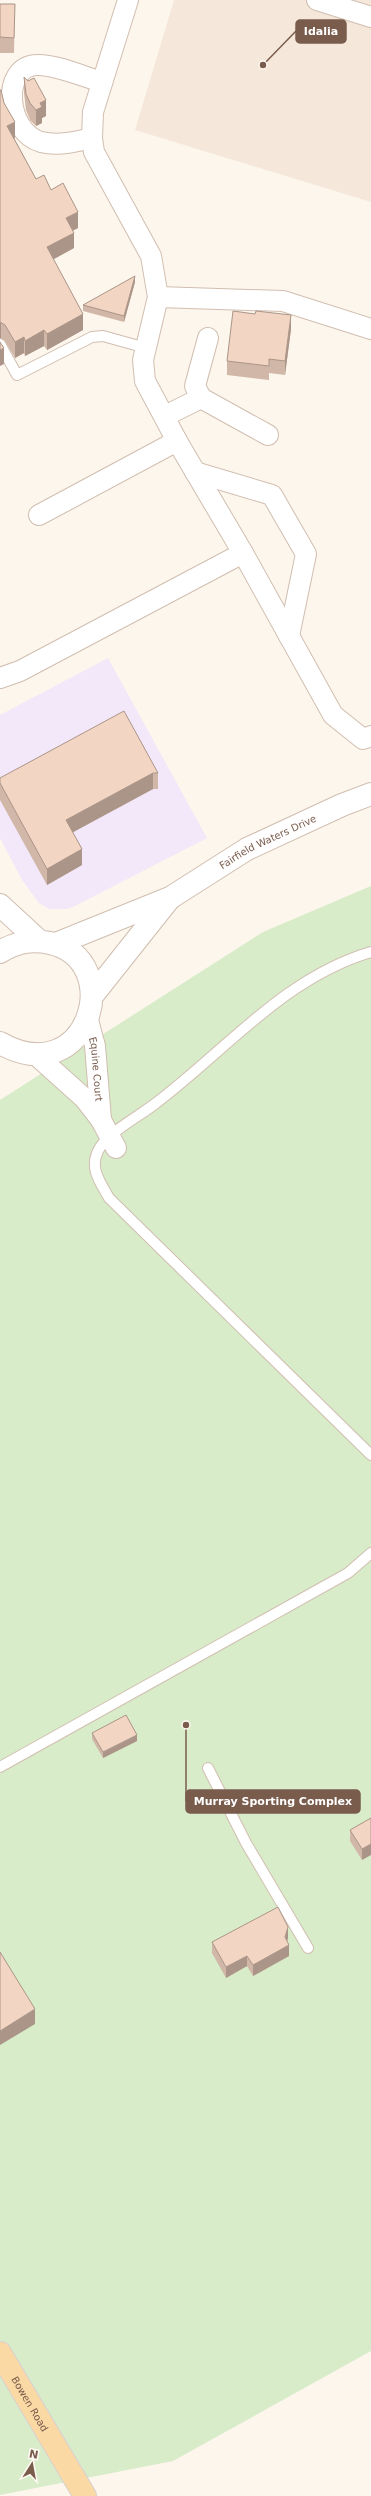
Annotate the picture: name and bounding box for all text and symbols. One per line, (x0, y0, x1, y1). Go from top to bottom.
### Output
callout: Idalia (296, 20, 346, 43)
text: Idalia (304, 25, 338, 38)
street label: Fairfield Waters Drive (217, 812, 318, 871)
street label: Equine Court (87, 1035, 105, 1102)
callout: Murray Sporting Complex (186, 1790, 360, 1813)
text: Murray Sporting Complex (194, 1795, 352, 1808)
street label: Bowen Road (10, 2374, 51, 2433)
north arrow (12, 2444, 52, 2484)
text: N (28, 2447, 40, 2462)

